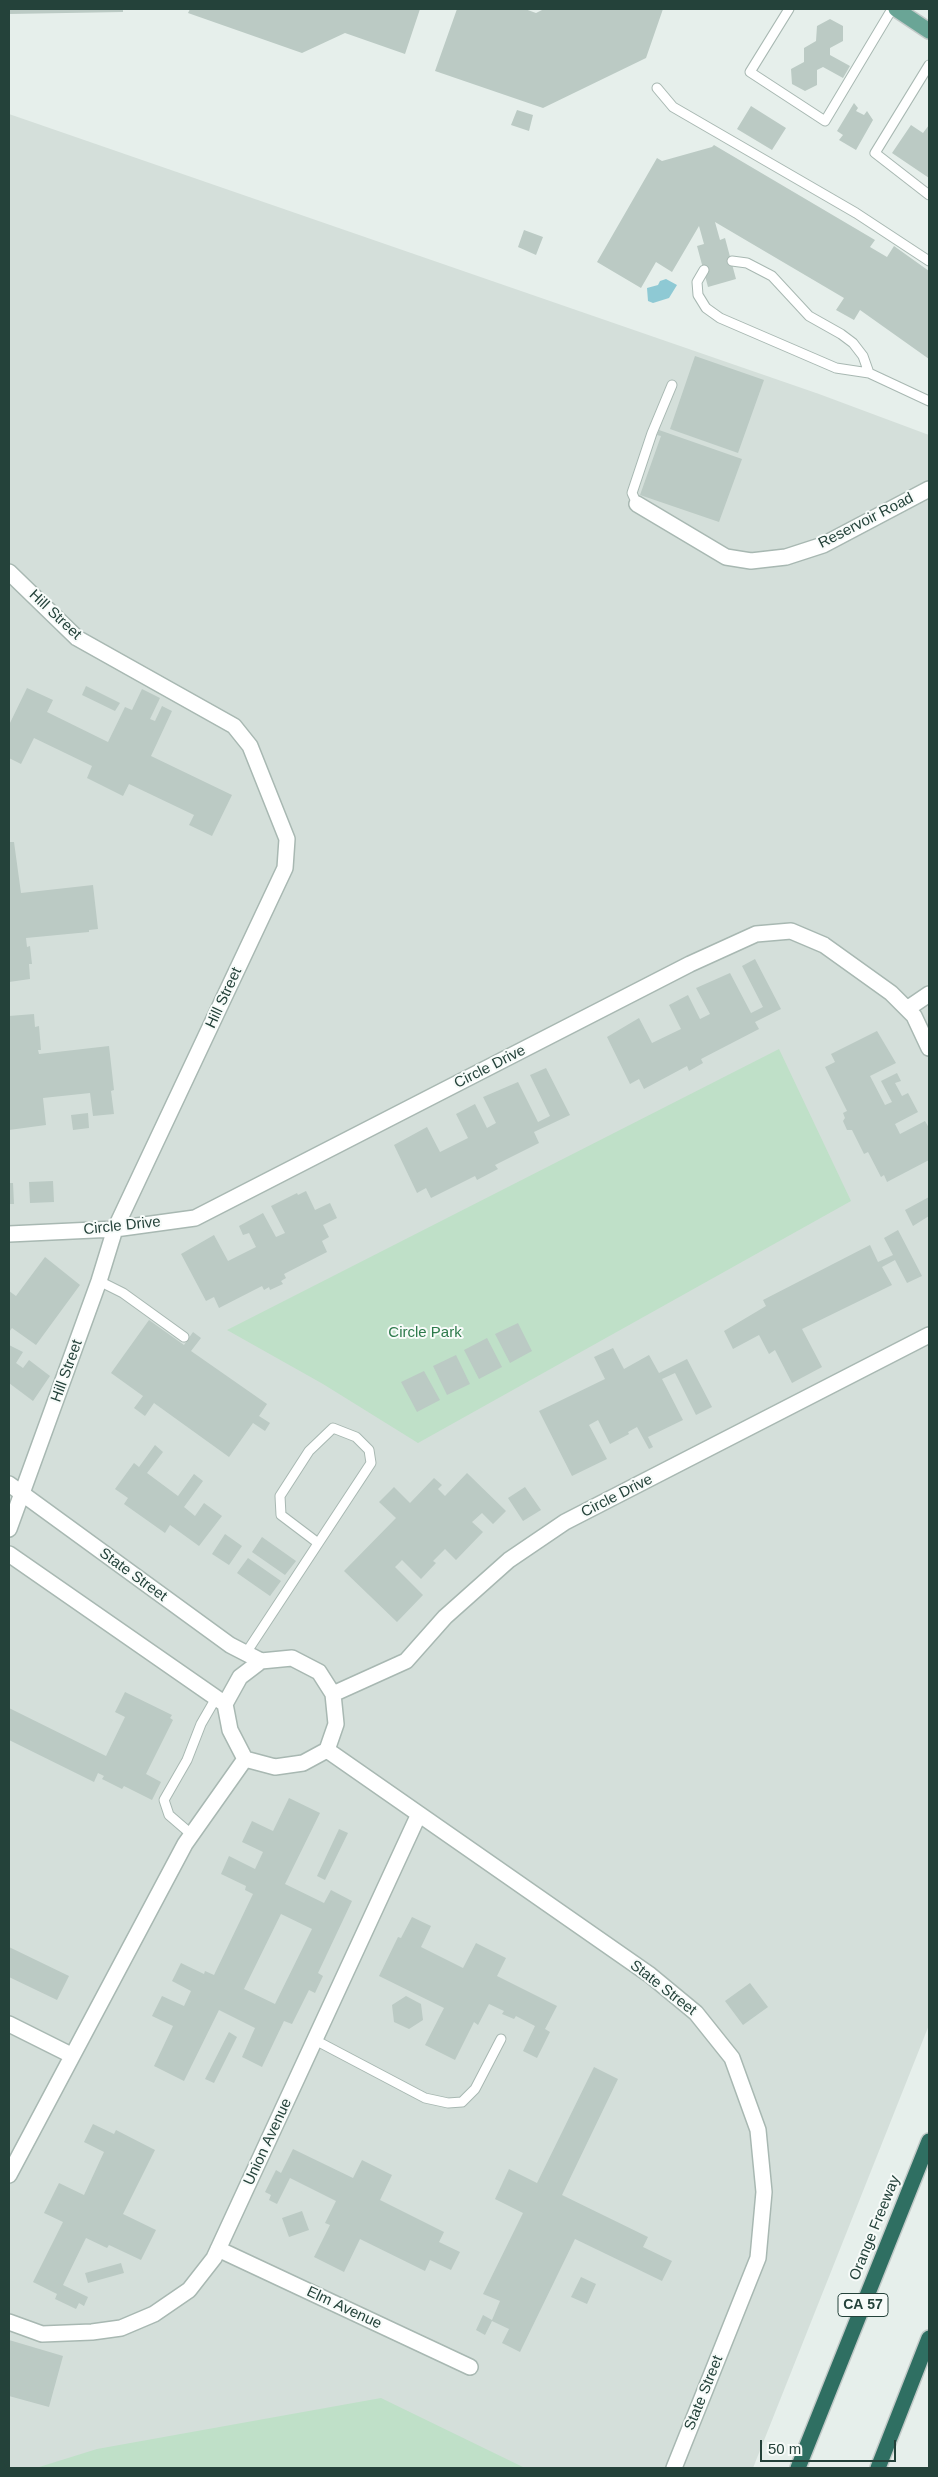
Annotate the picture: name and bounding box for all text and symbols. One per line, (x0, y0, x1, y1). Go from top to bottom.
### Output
street label: Reservoir Road (815, 489, 917, 553)
street label: Hill Street (25, 586, 85, 644)
street label: Hill Street (202, 965, 246, 1031)
street label: Circle Drive (451, 1041, 529, 1093)
street label: Circle Drive (83, 1213, 161, 1239)
park label: Circle Park (388, 1324, 462, 1342)
street label: Hill Street (47, 1337, 87, 1405)
street label: Circle Drive (578, 1470, 656, 1522)
street label: State Street (96, 1544, 170, 1606)
street label: State Street (626, 1957, 700, 2019)
street label: Union Avenue (240, 2096, 296, 2188)
street label: Orange Freeway (846, 2173, 904, 2283)
street label: Elm Avenue (304, 2283, 384, 2333)
road number: CA 57 (838, 2294, 888, 2316)
street label: State Street (681, 2353, 727, 2433)
scale bar (763, 2430, 899, 2462)
text: 50 m (768, 2440, 801, 2457)

